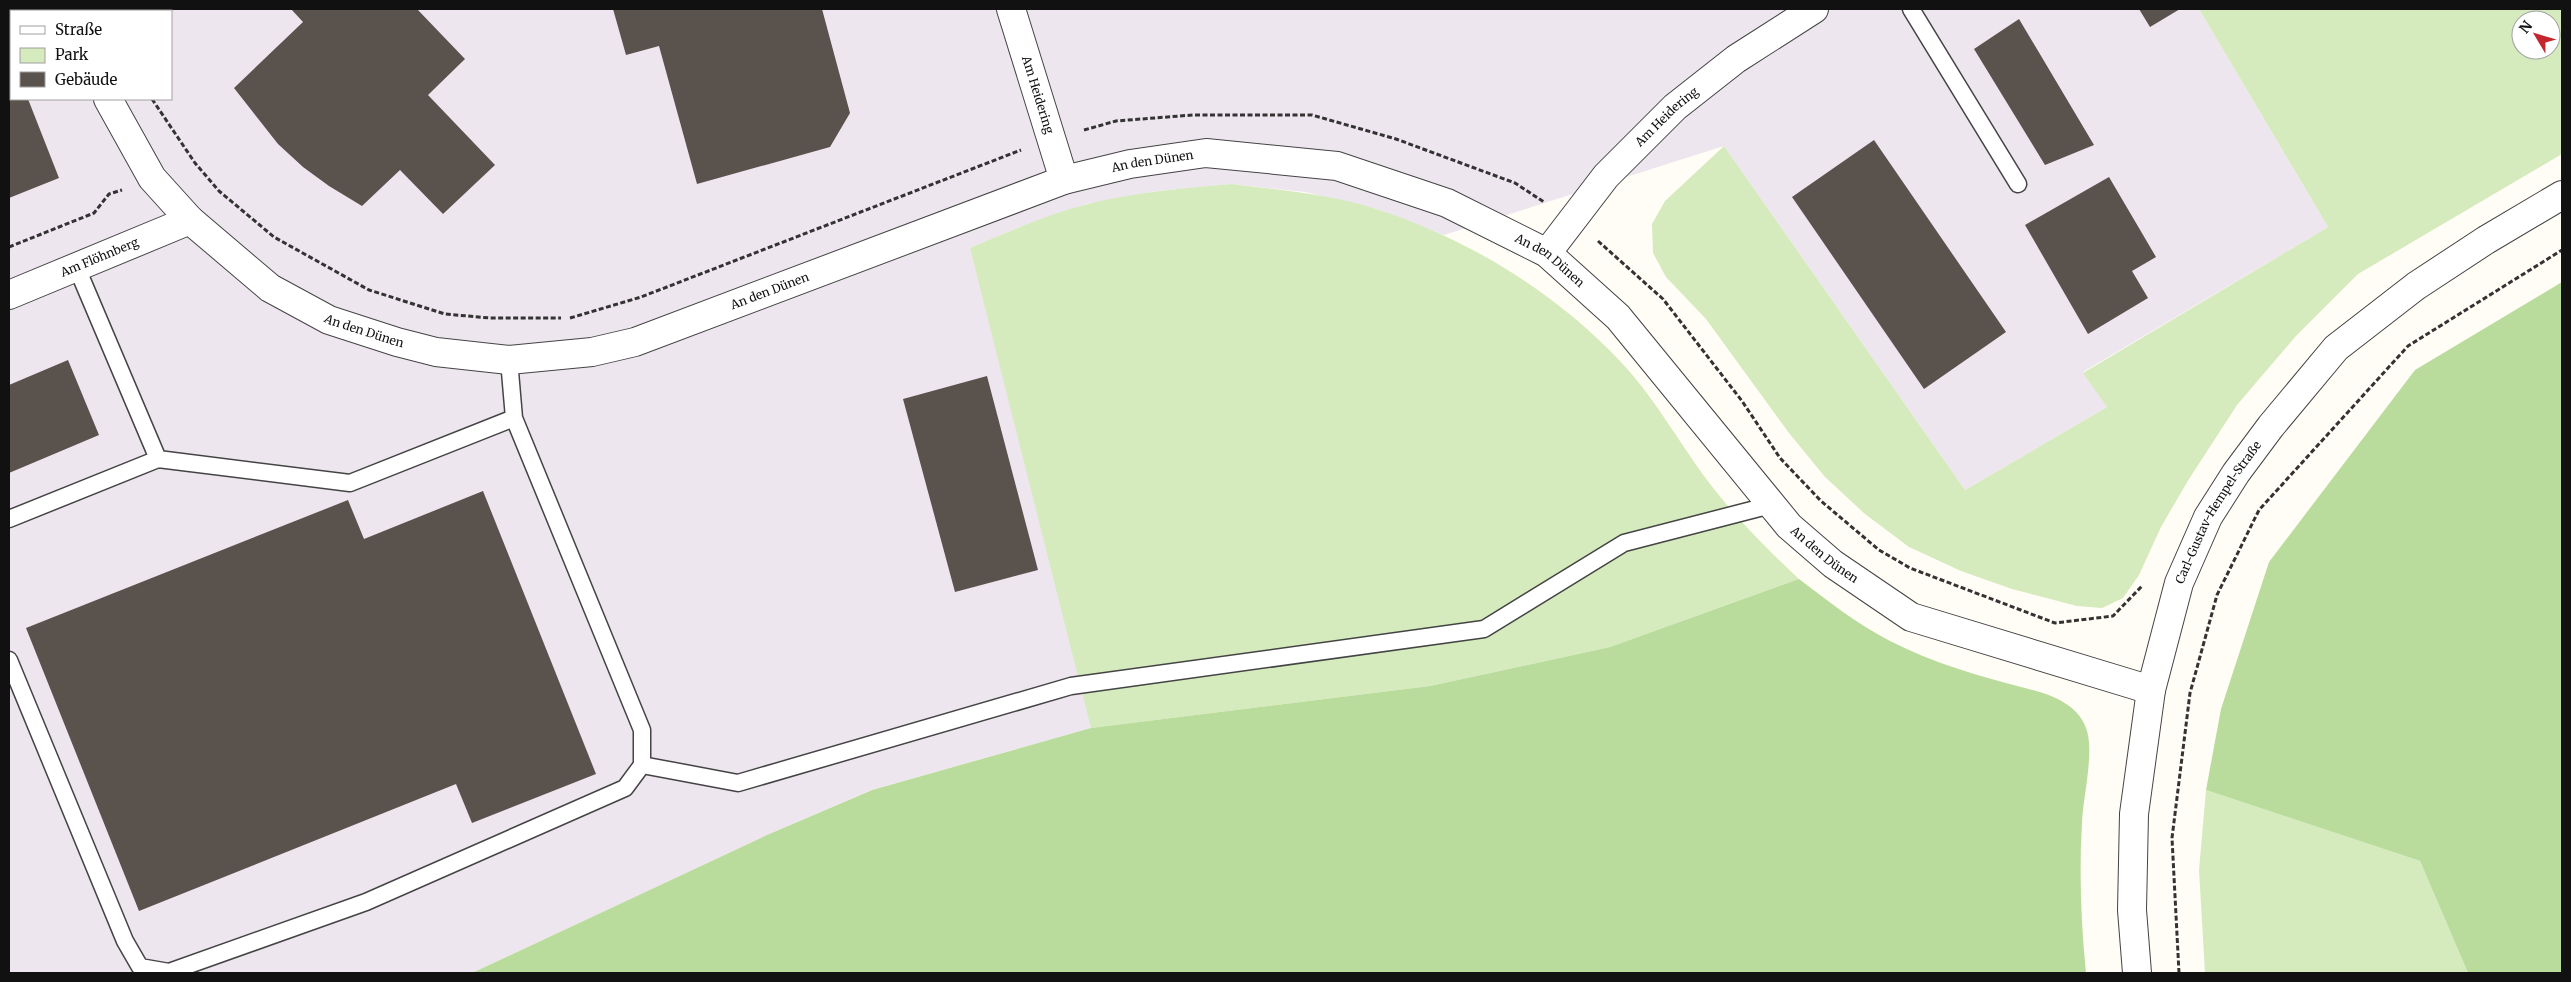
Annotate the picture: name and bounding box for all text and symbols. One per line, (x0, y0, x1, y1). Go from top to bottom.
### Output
legend (10, 10, 172, 100)
north arrow (2511, 10, 2561, 60)
text: N (2515, 17, 2536, 37)
text: Straße (55, 20, 102, 39)
text: Park (55, 45, 89, 64)
street label: Am Heidering (1019, 53, 1057, 136)
text: Gebäude (55, 70, 118, 89)
street label: Am Heidering (1631, 83, 1702, 150)
street label: An den Dünen (1109, 147, 1194, 175)
street label: An den Dünen (1512, 230, 1588, 290)
street label: Am Flöhnberg (57, 234, 141, 280)
street label: An den Dünen (727, 269, 811, 313)
street label: An den Dünen (321, 310, 405, 350)
street label: Carl-Gustav-Hempel-Straße (2172, 438, 2264, 586)
street label: An den Dünen (1787, 522, 1861, 586)

